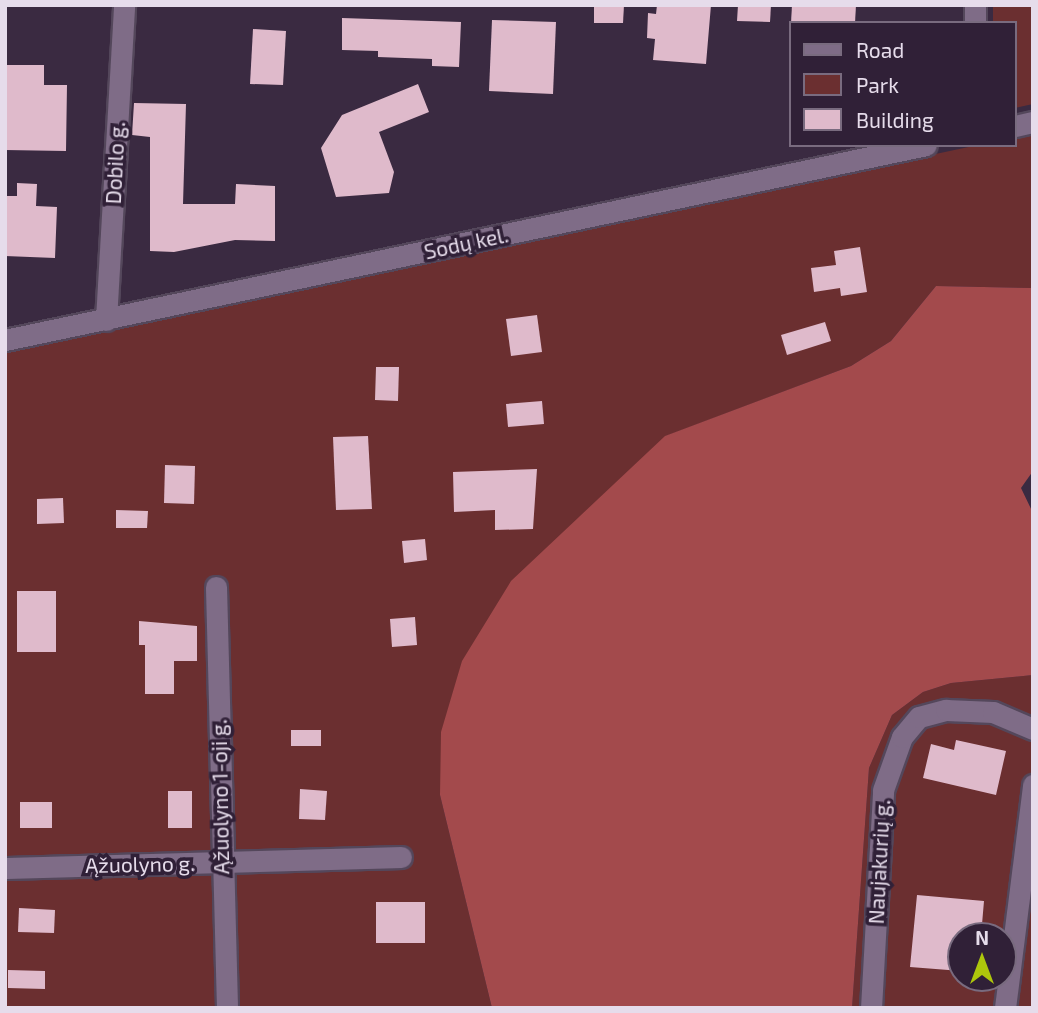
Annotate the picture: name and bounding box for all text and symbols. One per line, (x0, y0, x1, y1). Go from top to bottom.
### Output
legend (790, 21, 1017, 147)
text: Road (856, 37, 904, 62)
text: Park (856, 72, 899, 97)
text: Building (856, 107, 934, 132)
street label: Dobilo g. (100, 121, 130, 205)
street label: Sodų kel. (422, 222, 510, 264)
street label: Ąžuolyno 1-oji g. (206, 719, 234, 875)
street label: Naujakurių g. (863, 799, 895, 925)
street label: Ąžuolyno g. (85, 850, 195, 878)
north arrow (947, 922, 1017, 992)
text: N (975, 926, 989, 949)

